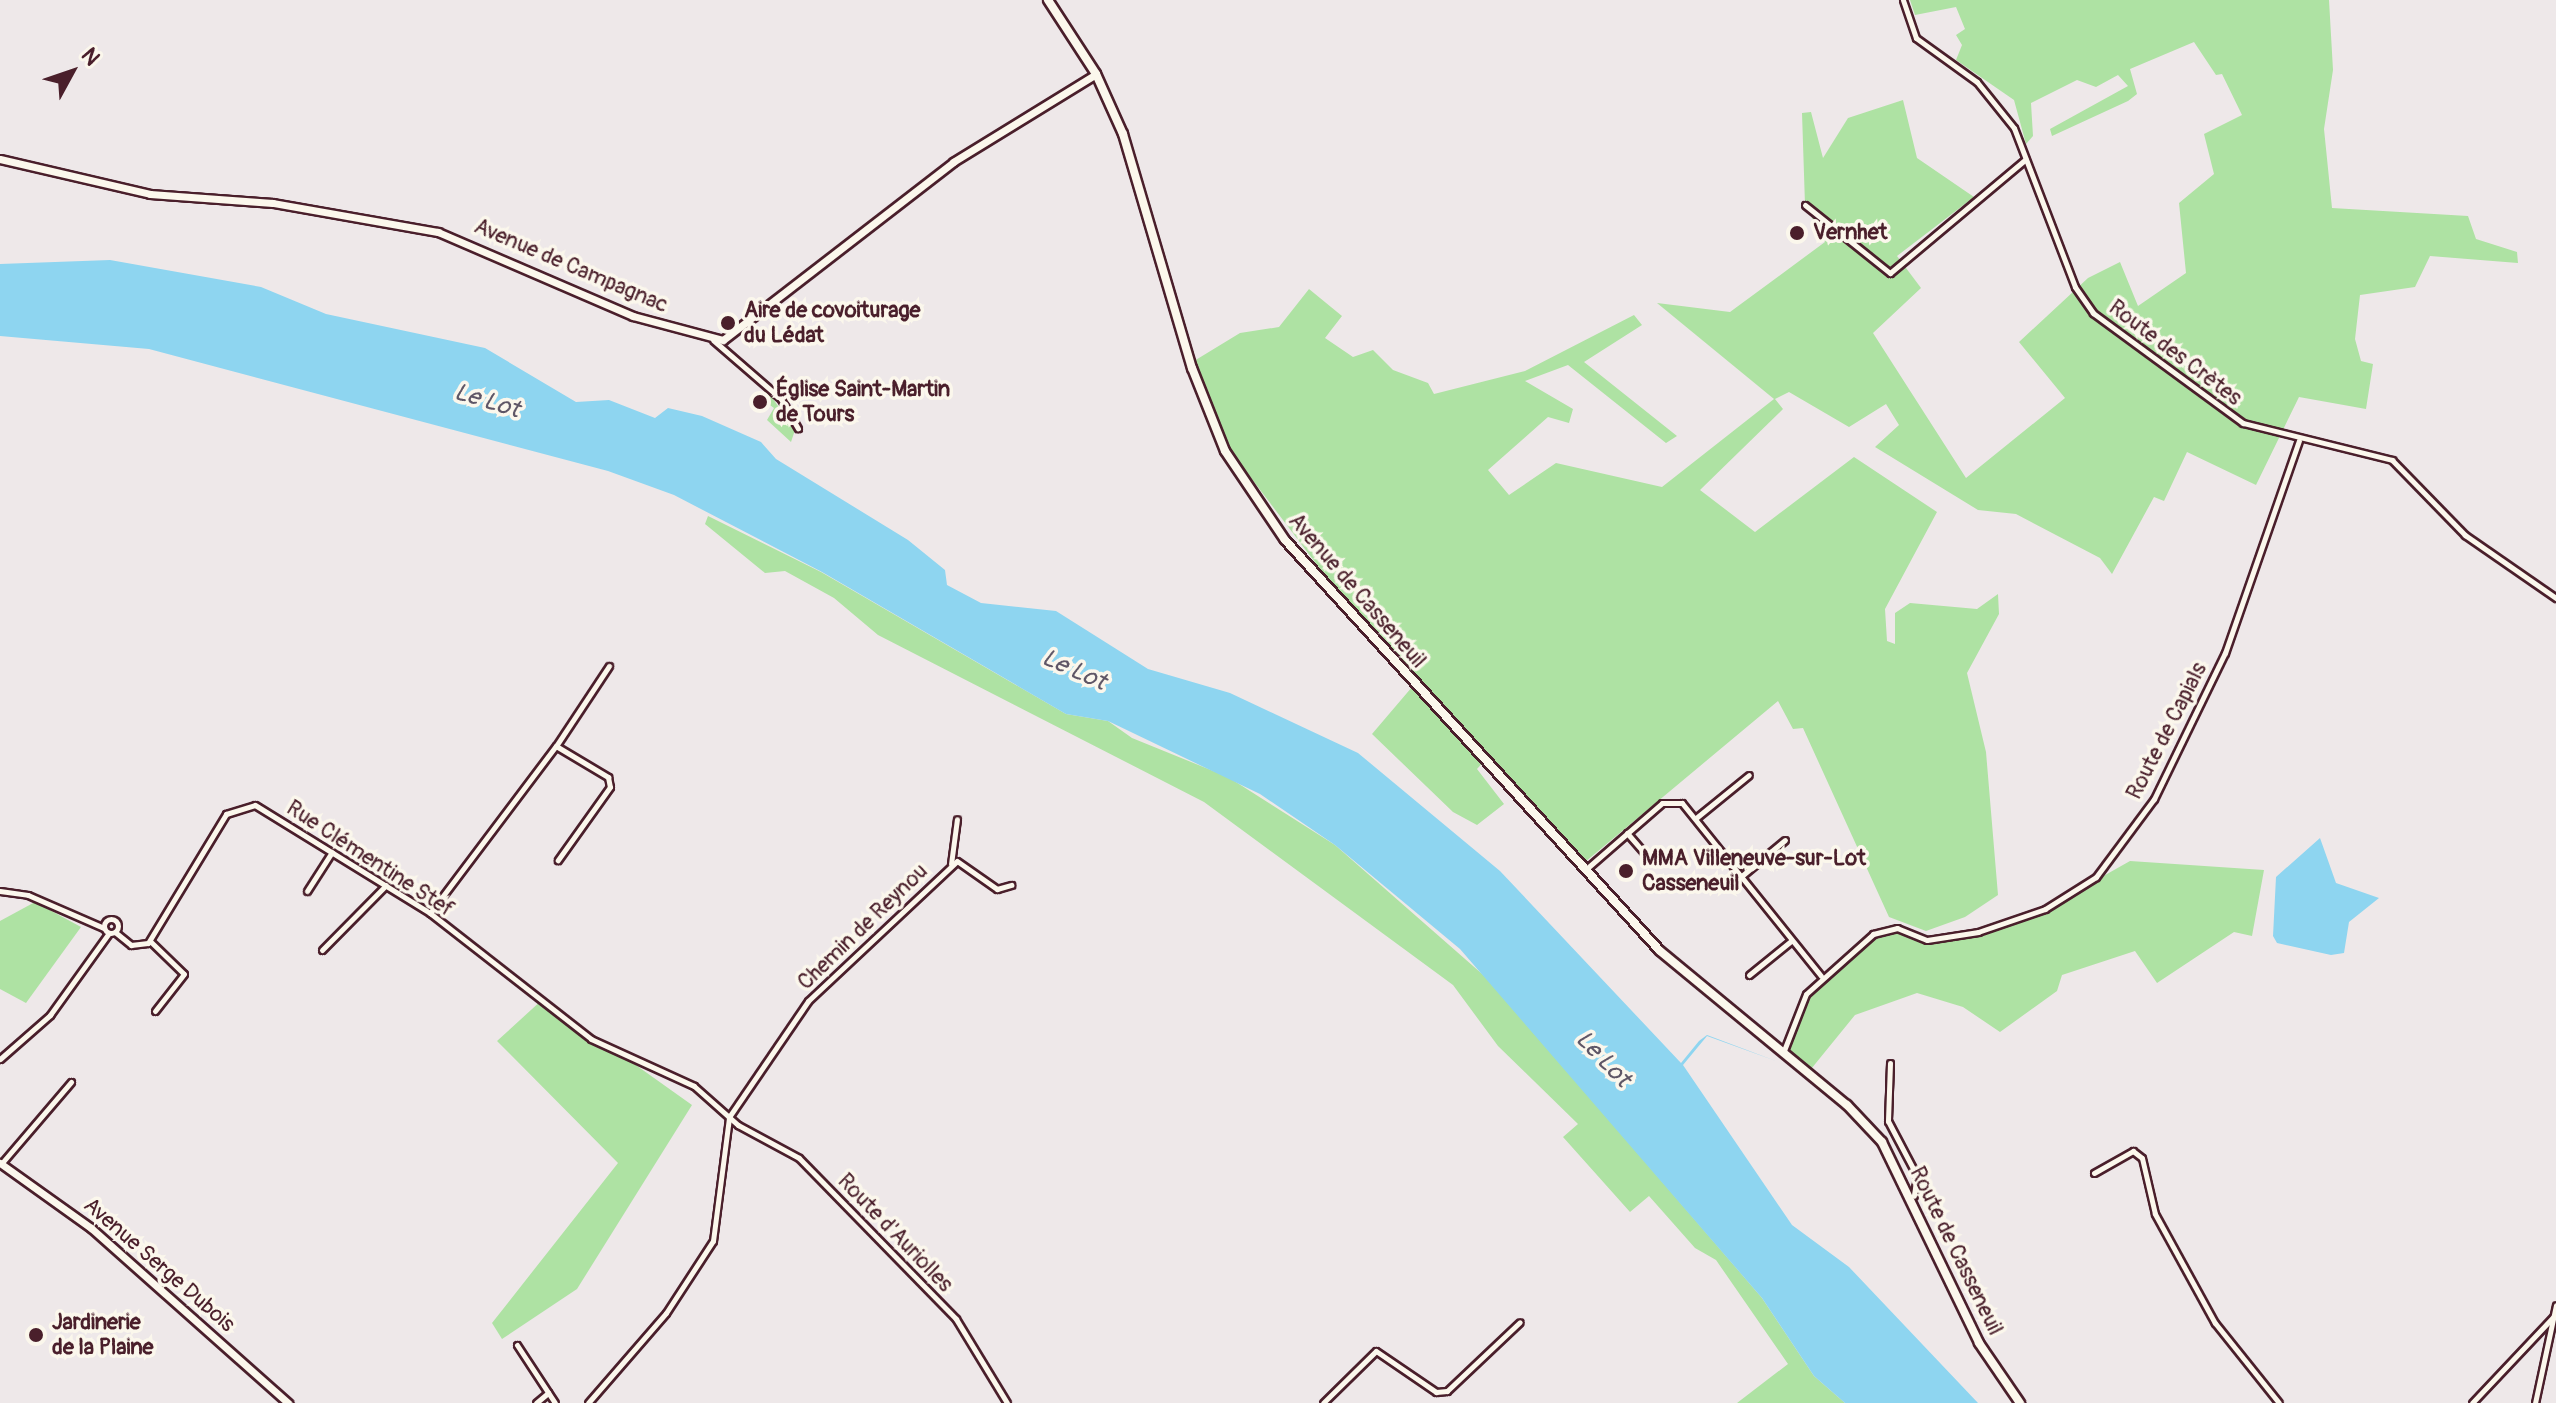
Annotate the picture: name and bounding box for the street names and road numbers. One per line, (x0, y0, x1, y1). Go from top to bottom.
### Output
street label: Avenue de Campagnac (470, 213, 672, 319)
street label: Route des Crètes (2103, 295, 2247, 411)
street label: Avenue de Casseneuil (1283, 508, 1431, 674)
street label: Route de Capials (2121, 658, 2213, 804)
street label: Rue Clémentine Stef (281, 795, 459, 923)
street label: Chemin de Reynou (793, 858, 933, 996)
street label: Route de Casseneuil (1904, 1162, 2008, 1340)
street label: Route d'Auriolles (832, 1168, 958, 1298)
street label: Avenue Serge Dubois (78, 1192, 240, 1338)

